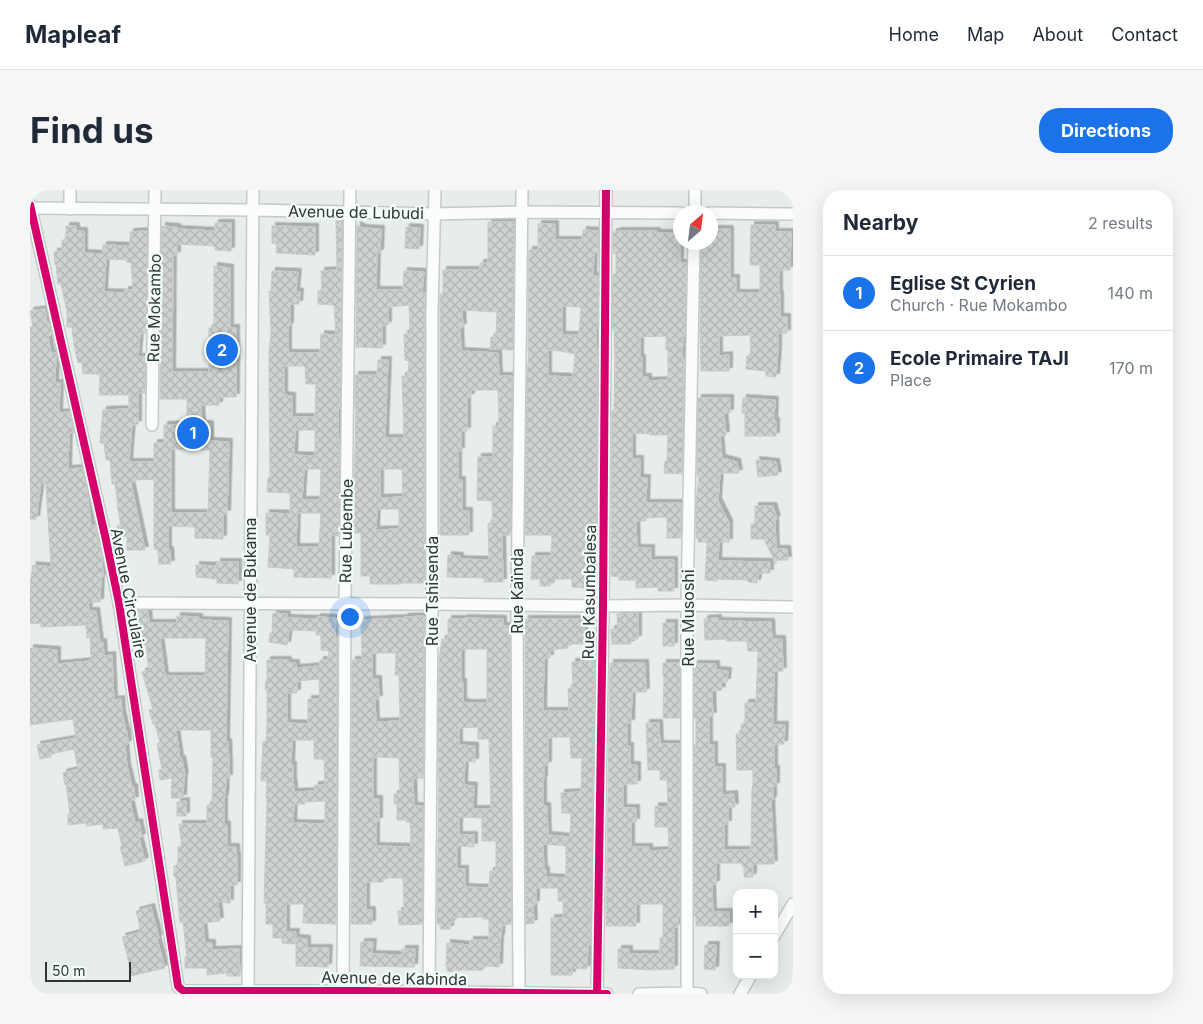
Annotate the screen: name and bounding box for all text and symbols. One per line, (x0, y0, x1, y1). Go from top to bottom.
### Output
text: Mapleaf (25, 20, 121, 49)
text: Home (889, 24, 939, 45)
text: Map (967, 24, 1004, 45)
text: About (1032, 24, 1083, 45)
text: Contact (1111, 24, 1178, 45)
button: Directions (1039, 108, 1173, 153)
text: Find us (30, 109, 154, 151)
street label: Avenue de Lubudi (288, 201, 424, 223)
north arrow (673, 205, 718, 250)
text: Nearby (843, 210, 918, 235)
text: 2 results (1088, 213, 1153, 233)
street label: Rue Mokambo (143, 253, 165, 363)
text: Eglise St Cyrien (890, 272, 1036, 295)
text: 1 (856, 283, 862, 303)
text: 140 m (1108, 283, 1153, 303)
text: Church · Rue Mokambo (890, 295, 1067, 315)
pin: 2 (206, 331, 238, 369)
text: Ecole Primaire TAJI (890, 347, 1069, 370)
text: 2 (854, 358, 864, 378)
text: 170 m (1109, 358, 1153, 378)
text: Place (890, 370, 932, 390)
pin: 1 (177, 414, 209, 452)
street label: Rue Lubembe (335, 479, 357, 583)
street label: Avenue de Bukama (240, 517, 260, 663)
street label: Rue Kasumbalesa (578, 524, 600, 660)
street label: Avenue Circulaire (107, 526, 151, 660)
street label: Rue Tshisenda (422, 536, 442, 646)
street label: Rue Kaïnda (507, 548, 527, 634)
street label: Rue Musoshi (678, 569, 698, 667)
your location (337, 604, 363, 630)
map controls (733, 889, 778, 979)
button: + (733, 889, 778, 934)
button: − (733, 934, 778, 979)
scale bar (45, 959, 131, 982)
text: 50 m (52, 962, 86, 979)
street label: Avenue de Kabinda (321, 967, 467, 989)

